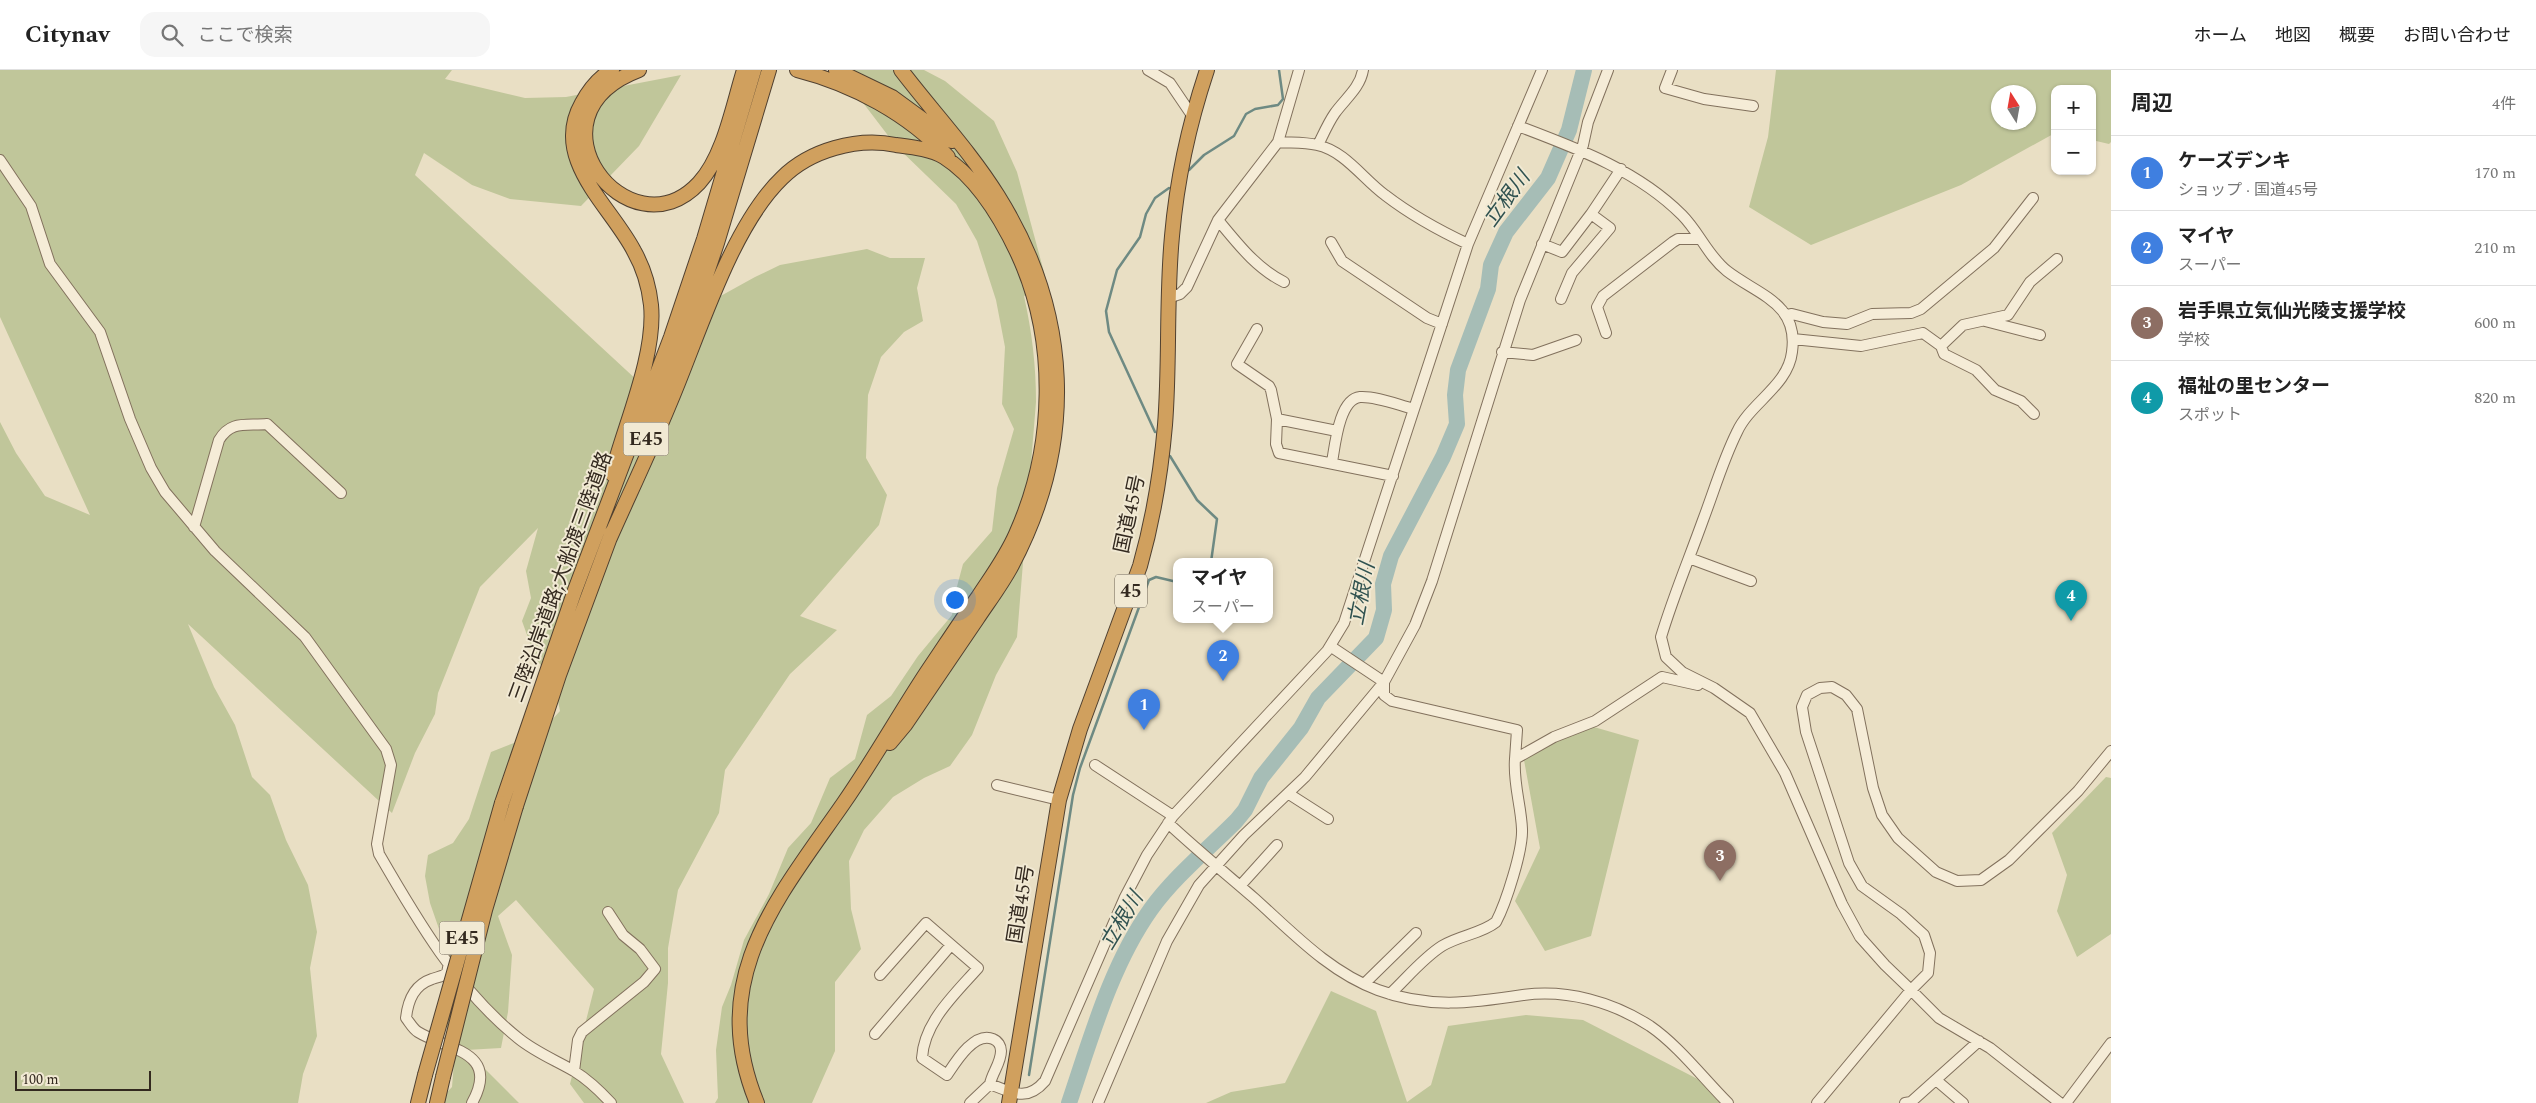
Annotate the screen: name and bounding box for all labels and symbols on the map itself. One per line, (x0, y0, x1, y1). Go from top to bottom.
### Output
north arrow (1991, 85, 2036, 130)
water label: 立根川 (1476, 162, 1540, 234)
road number: E45 (624, 422, 668, 456)
street label: 三陸沿岸道路;大船渡三陸道路 (502, 447, 620, 707)
street label: 国道45号 (1107, 472, 1153, 556)
water label: 立根川 (1340, 558, 1384, 628)
road number: 45 (1115, 574, 1147, 608)
pin: 4 (2055, 580, 2087, 621)
your location (942, 587, 968, 613)
pin: 2 (1207, 640, 1239, 681)
pin: 1 (1128, 689, 1160, 730)
pin: 3 (1704, 840, 1736, 881)
street label: 国道45号 (1000, 862, 1042, 946)
water label: 立根川 (1092, 884, 1153, 956)
road number: E45 (440, 921, 484, 954)
scale bar (15, 1068, 151, 1091)

